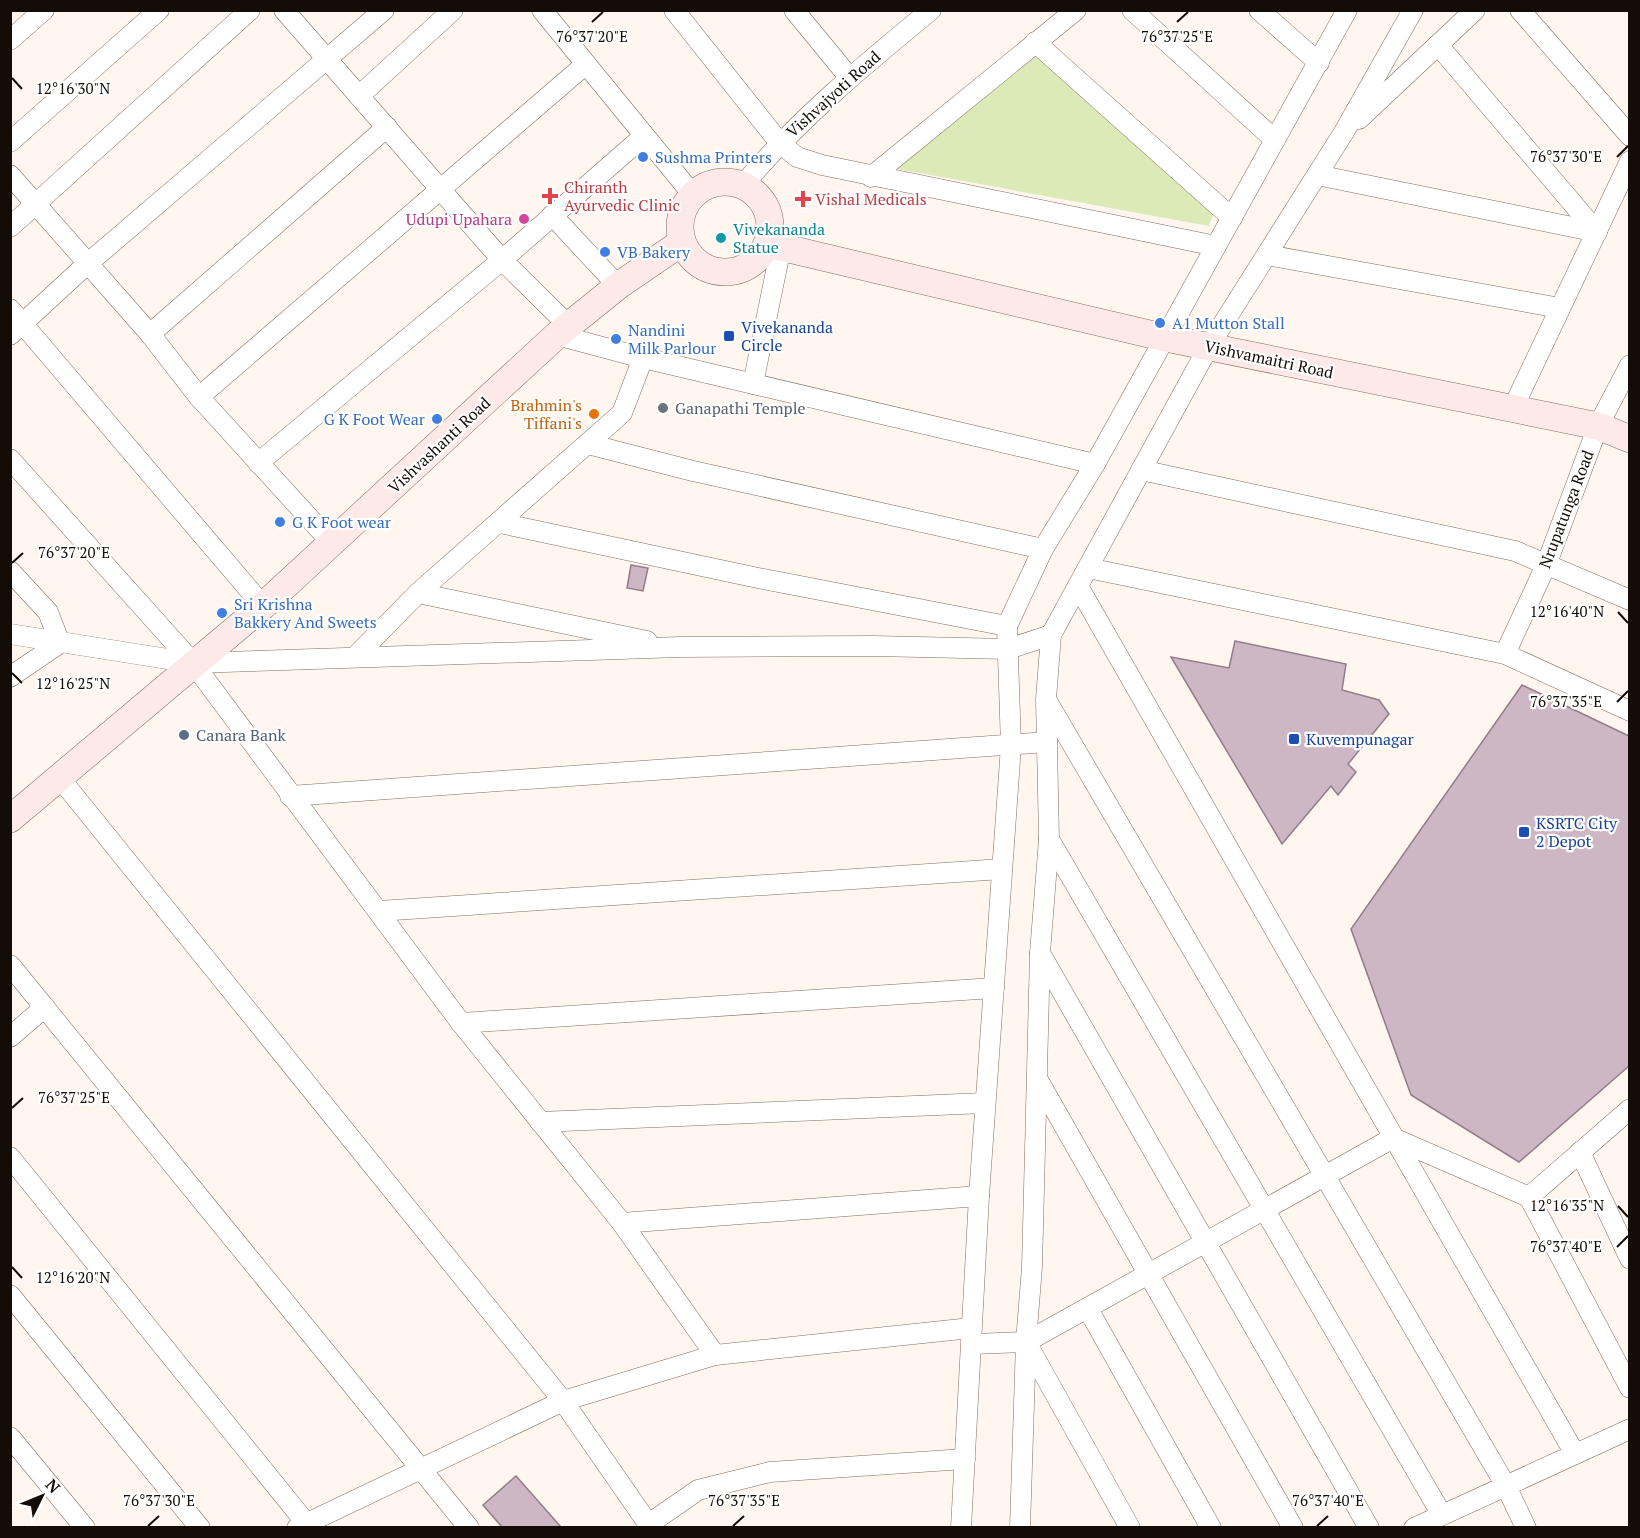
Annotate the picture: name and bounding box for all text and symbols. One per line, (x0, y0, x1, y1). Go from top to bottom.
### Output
text: 76°37'20"E (556, 26, 628, 46)
text: 76°37'25"E (1141, 26, 1213, 46)
street label: Vishvajyoti Road (781, 46, 885, 142)
text: 12°16'30"N (36, 78, 110, 98)
place label: Sushma Printers (655, 146, 772, 168)
text: 76°37'30"E (1530, 146, 1602, 166)
marker: Sushma Printers (636, 150, 650, 164)
place label: Chiranth Ayurvedic Clinic (564, 176, 680, 216)
marker: Chiranth Ayurvedic Clinic (541, 187, 559, 205)
place label: Vishal Medicals (815, 188, 927, 210)
marker: Vishal Medicals (796, 192, 810, 206)
place label: Udupi Upahara (406, 208, 512, 230)
marker: Udupi Upahara (517, 212, 531, 226)
place label: Vivekananda Statue (733, 218, 825, 258)
marker: Vivekananda Statue (714, 231, 728, 245)
place label: VB Bakery (617, 241, 691, 263)
marker: VB Bakery (598, 245, 612, 259)
place label: A1 Mutton Stall (1172, 312, 1285, 334)
place label: Vivekananda Circle (741, 316, 833, 356)
marker: A1 Mutton Stall (1153, 316, 1167, 330)
place label: Nandini Milk Parlour (628, 319, 717, 359)
marker: Vivekananda Circle (722, 329, 736, 343)
marker: Nandini Milk Parlour (609, 332, 623, 346)
street label: Vishvamaitri Road (1202, 335, 1336, 383)
street label: Vishvashanti Road (383, 392, 495, 498)
place label: Brahmin's Tiffani's (510, 394, 582, 434)
place label: Ganapathi Temple (675, 397, 806, 419)
marker: Ganapathi Temple (656, 401, 670, 415)
marker: Brahmin's Tiffani's (587, 407, 601, 421)
place label: G K Foot Wear (324, 408, 426, 430)
marker: G K Foot Wear (430, 412, 444, 426)
street label: Nrupatunga Road (1533, 447, 1599, 571)
place label: G K Foot wear (292, 511, 392, 533)
marker: G K Foot wear (273, 515, 287, 529)
text: 76°37'20"E (38, 542, 110, 562)
place label: Sri Krishna Bakkery And Sweets (234, 593, 377, 633)
text: 12°16'40"N (1530, 601, 1604, 621)
marker: Sri Krishna Bakkery And Sweets (215, 606, 229, 620)
text: 12°16'25"N (36, 673, 110, 693)
text: 76°37'35"E (1530, 691, 1602, 711)
place label: Canara Bank (196, 724, 287, 746)
marker: Canara Bank (177, 728, 191, 742)
place label: Kuvempunagar (1306, 728, 1415, 750)
marker: Kuvempunagar (1287, 732, 1301, 746)
place label: KSRTC City 2 Depot (1536, 812, 1618, 852)
marker: KSRTC City 2 Depot (1517, 825, 1531, 839)
text: 76°37'25"E (38, 1087, 110, 1107)
text: 12°16'35"N (1530, 1195, 1604, 1215)
text: 76°37'40"E (1530, 1236, 1602, 1256)
text: 12°16'20"N (36, 1267, 110, 1287)
north arrow (12, 1466, 72, 1526)
text: N (41, 1474, 65, 1498)
text: 76°37'30"E (123, 1490, 195, 1510)
text: 76°37'35"E (708, 1490, 780, 1510)
text: 76°37'40"E (1292, 1490, 1364, 1510)

